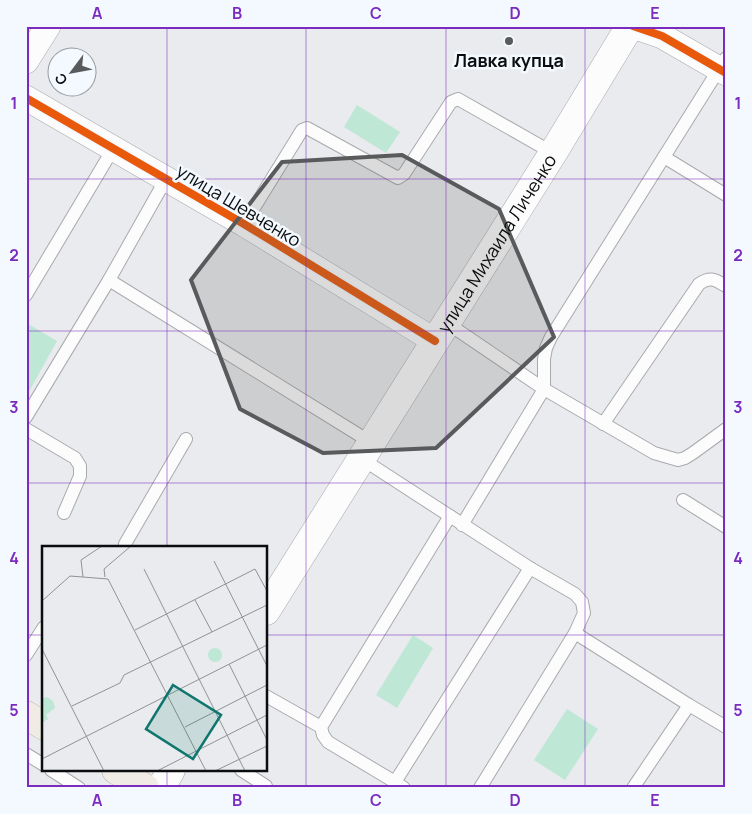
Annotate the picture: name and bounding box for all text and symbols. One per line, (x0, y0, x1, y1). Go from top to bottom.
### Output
text: A (92, 2, 103, 24)
text: B (232, 2, 242, 24)
text: C (370, 2, 382, 24)
text: D (509, 2, 521, 24)
text: E (650, 2, 660, 24)
marker: Лавка купца (503, 35, 515, 47)
north arrow (48, 48, 98, 98)
place label: Лавка купца (454, 48, 564, 72)
text: С (50, 70, 71, 89)
text: 1 (10, 92, 18, 114)
text: 1 (734, 92, 742, 114)
street label: улица Михаила Личенко (431, 149, 561, 337)
street label: улица Шевченко (172, 158, 306, 252)
text: 2 (9, 244, 19, 266)
text: 2 (733, 244, 743, 266)
text: 3 (9, 396, 19, 418)
text: 3 (733, 396, 743, 418)
inset map (42, 546, 268, 772)
text: 4 (9, 547, 19, 569)
text: 4 (733, 547, 743, 569)
text: 5 (9, 699, 19, 721)
text: 5 (733, 699, 743, 721)
text: A (92, 789, 103, 811)
text: B (232, 789, 242, 811)
text: C (370, 789, 382, 811)
text: D (509, 789, 521, 811)
text: E (650, 789, 660, 811)

